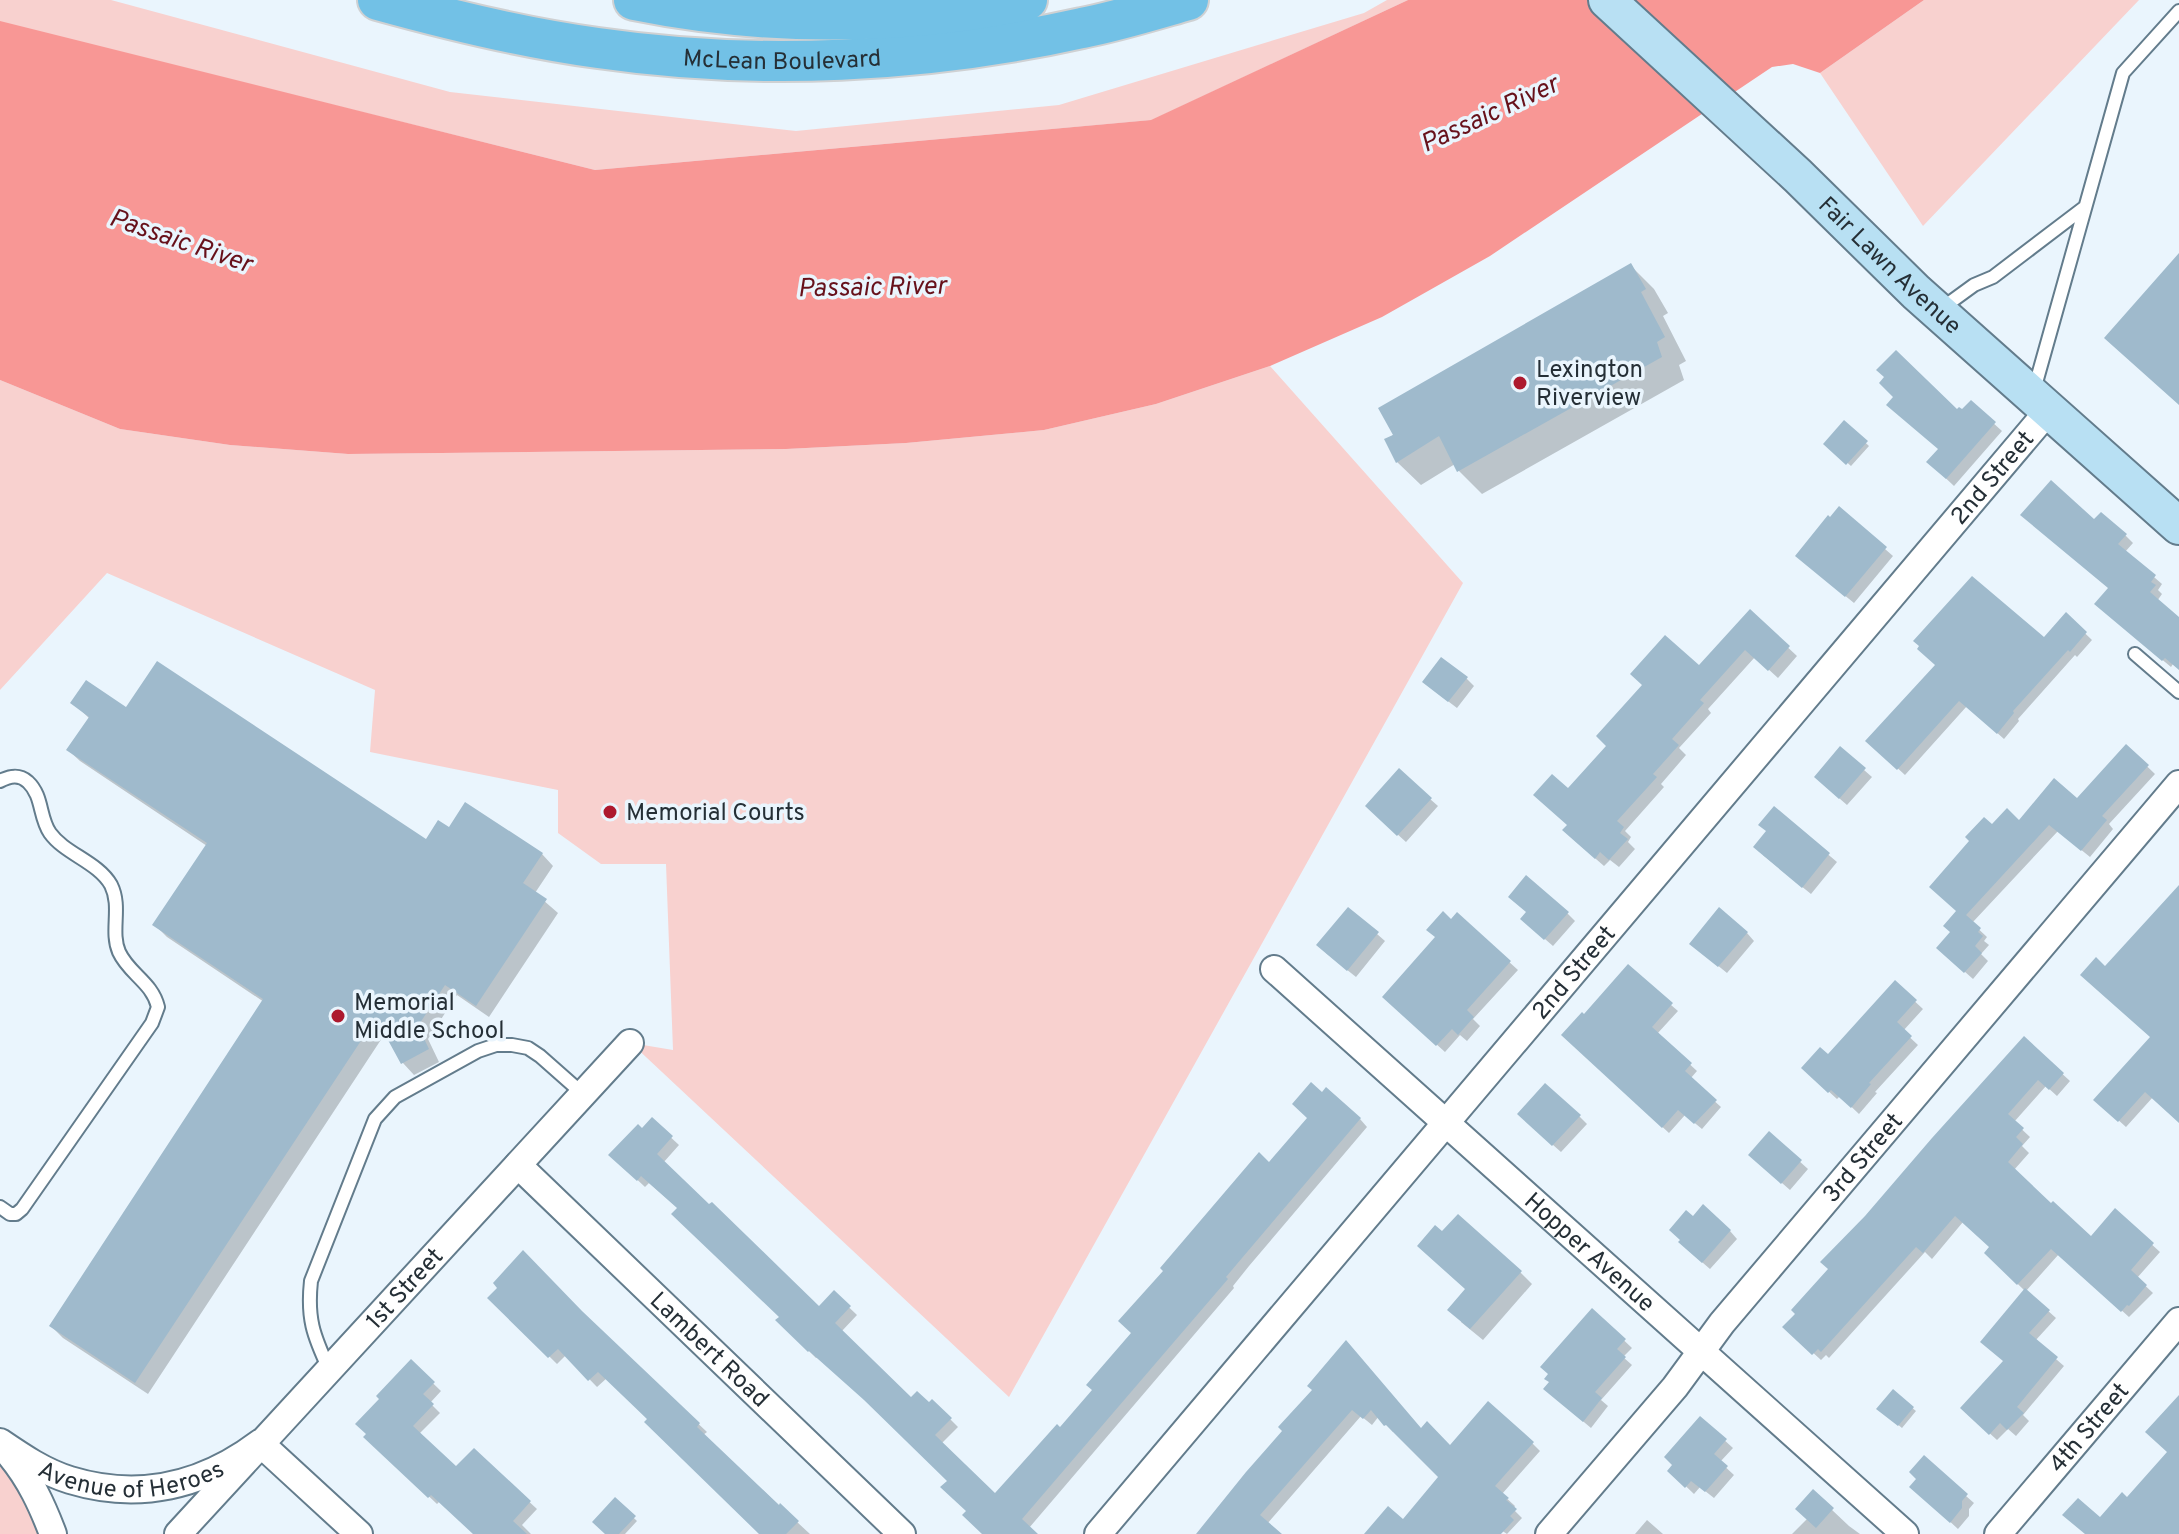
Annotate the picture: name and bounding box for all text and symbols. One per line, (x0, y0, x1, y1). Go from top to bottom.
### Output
street label: McLean Boulevard (682, 44, 882, 78)
water label: Passaic River (1416, 68, 1566, 162)
street label: Fair Lawn Avenue (1811, 191, 1967, 342)
water label: Passaic River (104, 203, 258, 283)
water label: Passaic River (797, 271, 949, 306)
place label: Lexington Riverview (1536, 356, 1643, 414)
marker: Lexington Riverview (1511, 374, 1529, 392)
street label: 2nd Street (1945, 426, 2042, 532)
place label: Memorial Courts (626, 799, 805, 829)
marker: Memorial Courts (601, 803, 619, 821)
street label: 2nd Street (1527, 920, 1623, 1027)
place label: Memorial Middle School (354, 989, 504, 1047)
marker: Memorial Middle School (329, 1007, 347, 1025)
street label: 3rd Street (1817, 1108, 1910, 1210)
street label: Hopper Avenue (1517, 1187, 1660, 1320)
street label: 1st Street (361, 1243, 451, 1337)
street label: Lambert Road (643, 1287, 774, 1415)
street label: 4th Street (2044, 1377, 2137, 1480)
street label: Avenue of Heroes (35, 1448, 225, 1476)
text: Avenue of Heroes (33, 1455, 229, 1506)

